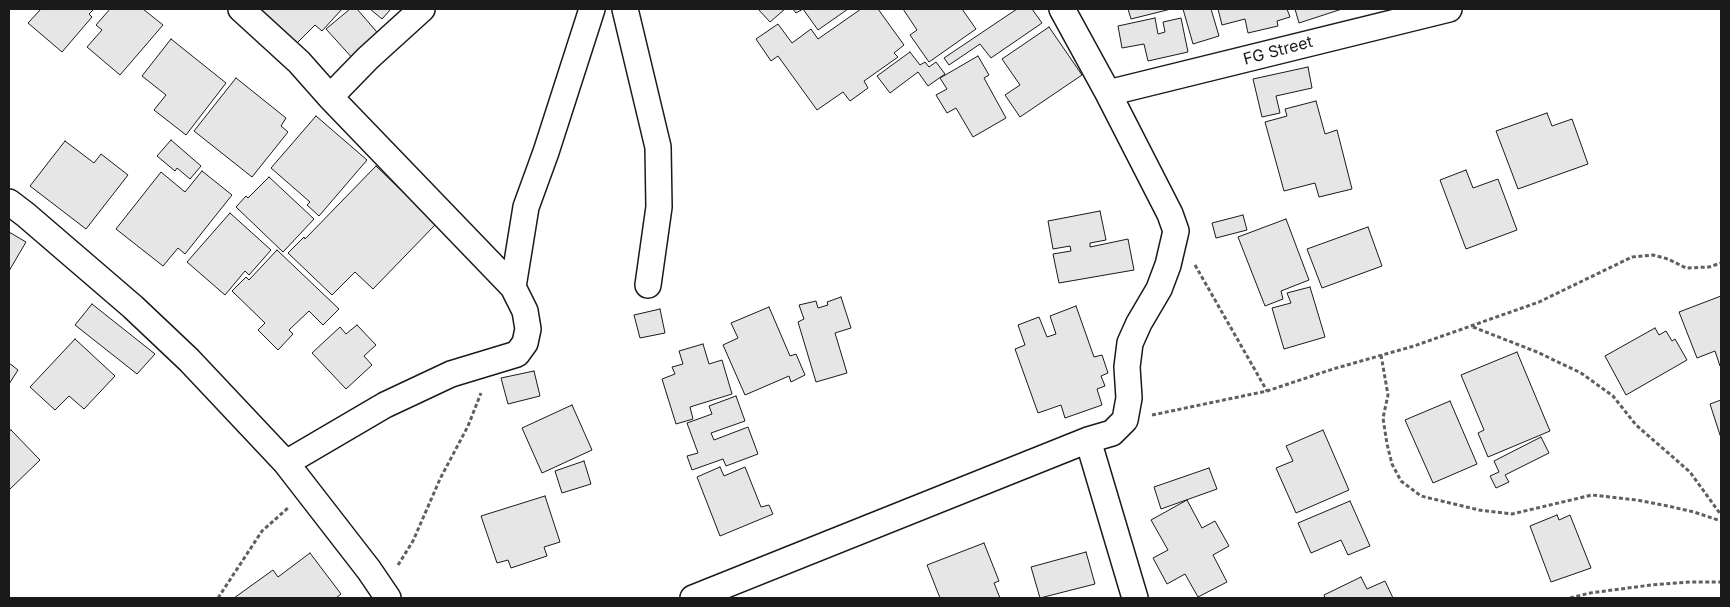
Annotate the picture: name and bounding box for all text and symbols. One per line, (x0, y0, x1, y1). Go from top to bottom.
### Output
street label: FG Street (1241, 33, 1315, 69)

